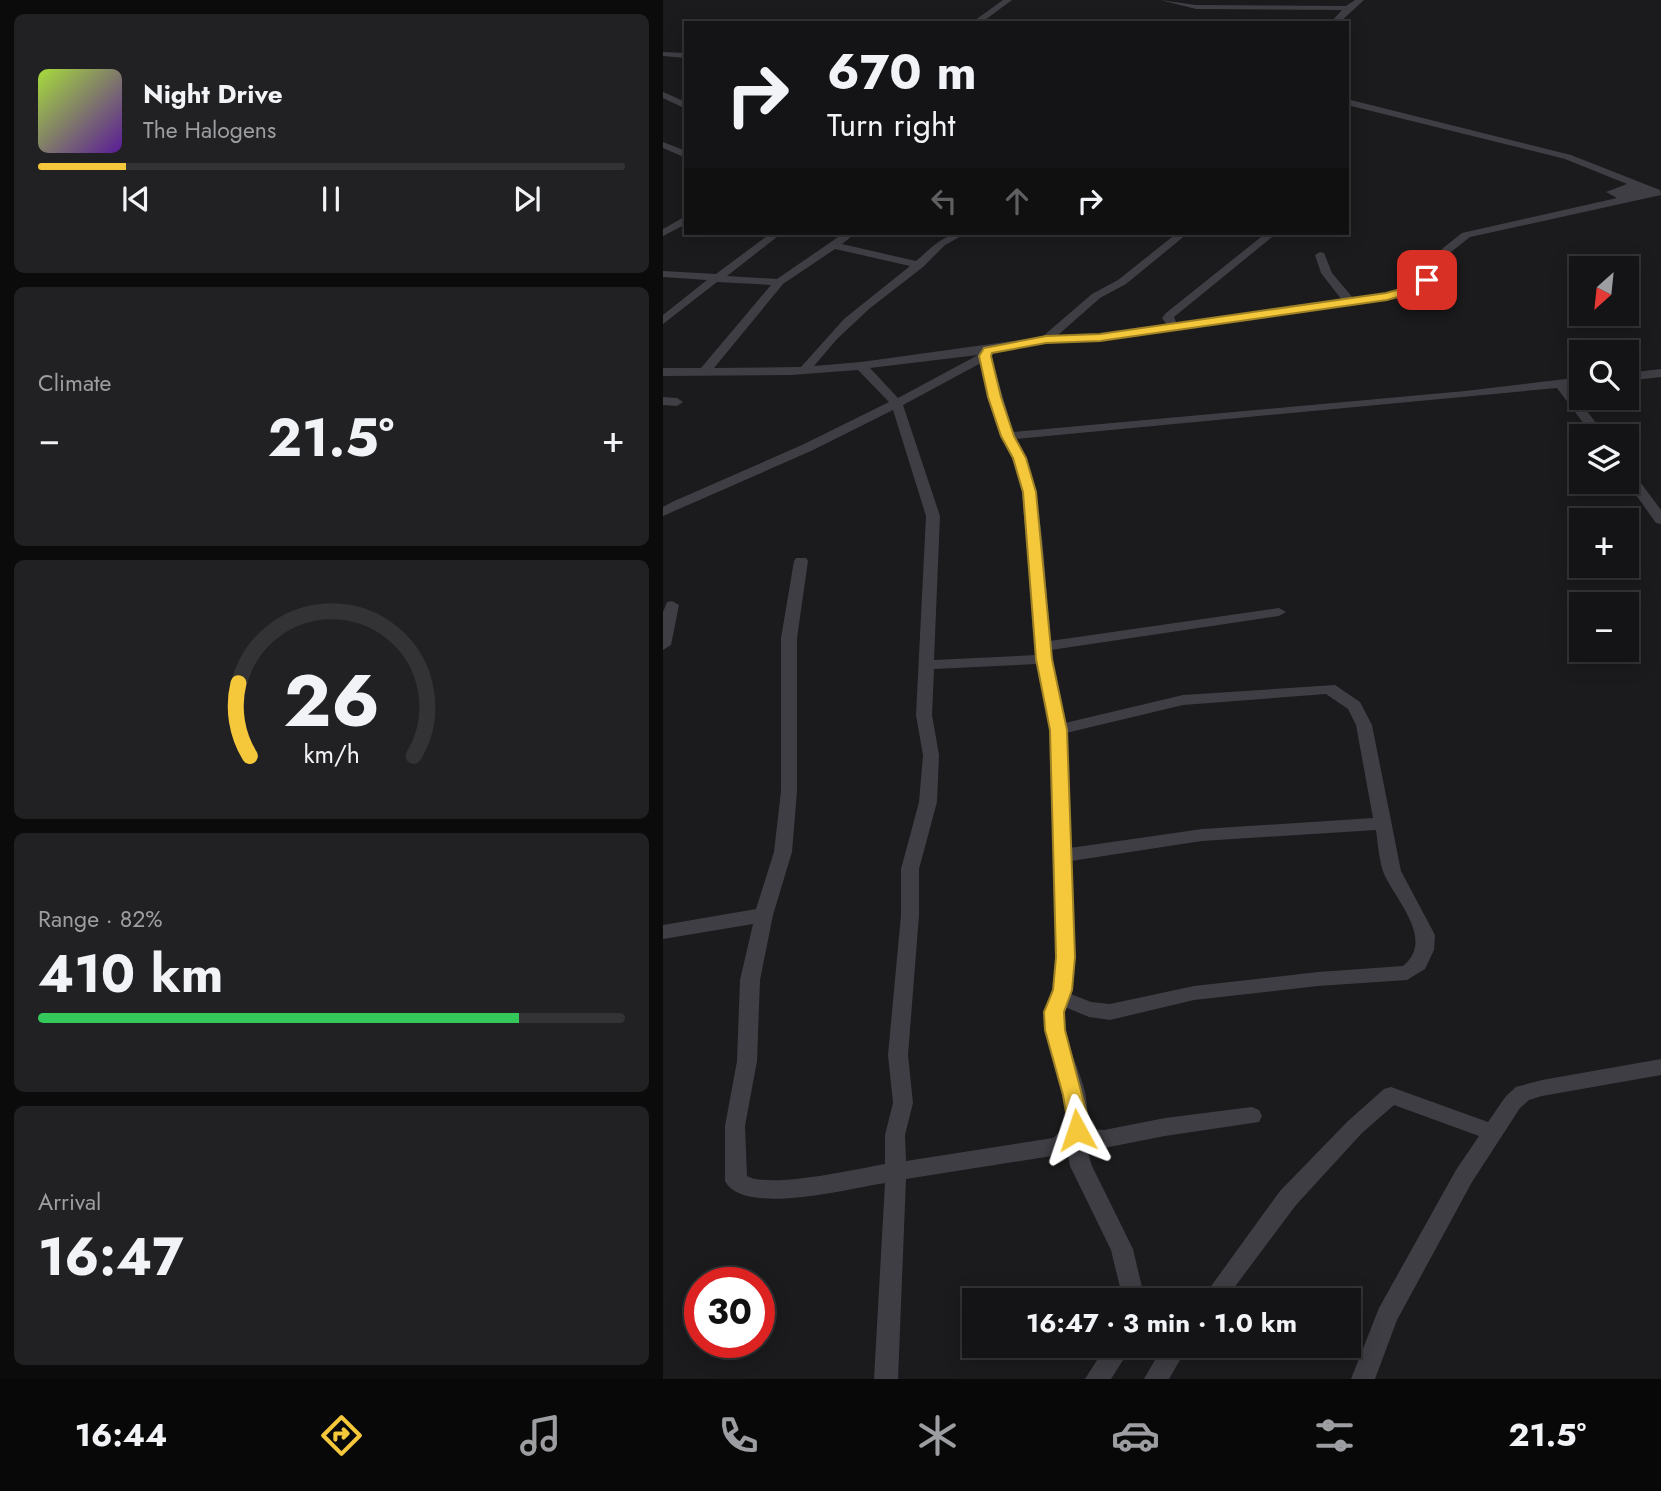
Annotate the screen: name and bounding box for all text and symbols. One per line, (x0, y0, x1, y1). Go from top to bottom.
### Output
text: 670 m (827, 37, 977, 107)
icon: right (712, 49, 803, 140)
text: Night Drive (143, 75, 283, 113)
text: Turn right (827, 102, 956, 148)
text: The Halogens (143, 113, 276, 147)
icon: previous (117, 180, 155, 218)
icon: pause (312, 180, 350, 218)
icon: next (508, 180, 546, 218)
icon: left (925, 182, 963, 220)
icon: ahead (998, 182, 1036, 220)
icon: right (1071, 182, 1109, 220)
pin (1397, 250, 1457, 310)
north arrow (1569, 256, 1639, 326)
map controls (1569, 256, 1639, 662)
icon: arrive (1408, 261, 1446, 299)
button: search (1569, 340, 1639, 410)
text: Climate (38, 366, 111, 400)
text: 21.5° (268, 400, 394, 476)
text: − (38, 411, 60, 466)
text: + (602, 411, 625, 466)
button: layers (1569, 424, 1639, 494)
button: + (1569, 508, 1639, 578)
button: − (1569, 592, 1639, 662)
text: 26 (283, 648, 380, 753)
text: km/h (303, 735, 360, 771)
text: Range · 82% (38, 902, 163, 936)
text: 410 km (38, 936, 223, 1012)
position arrow (1040, 1093, 1114, 1167)
text: Arrival (38, 1185, 101, 1219)
text: 16:47 (38, 1219, 184, 1295)
speed limit sign: 30 (684, 1267, 775, 1358)
text: 16:47 · 3 min · 1.0 km (1026, 1304, 1297, 1342)
icon: directions (317, 1411, 366, 1460)
icon: music (516, 1411, 565, 1460)
icon: phone (714, 1411, 763, 1460)
icon: climate (913, 1411, 962, 1460)
icon: car (1111, 1411, 1160, 1460)
icon: filters (1310, 1411, 1359, 1460)
text: 16:44 (75, 1412, 167, 1458)
text: 21.5° (1508, 1412, 1586, 1458)

